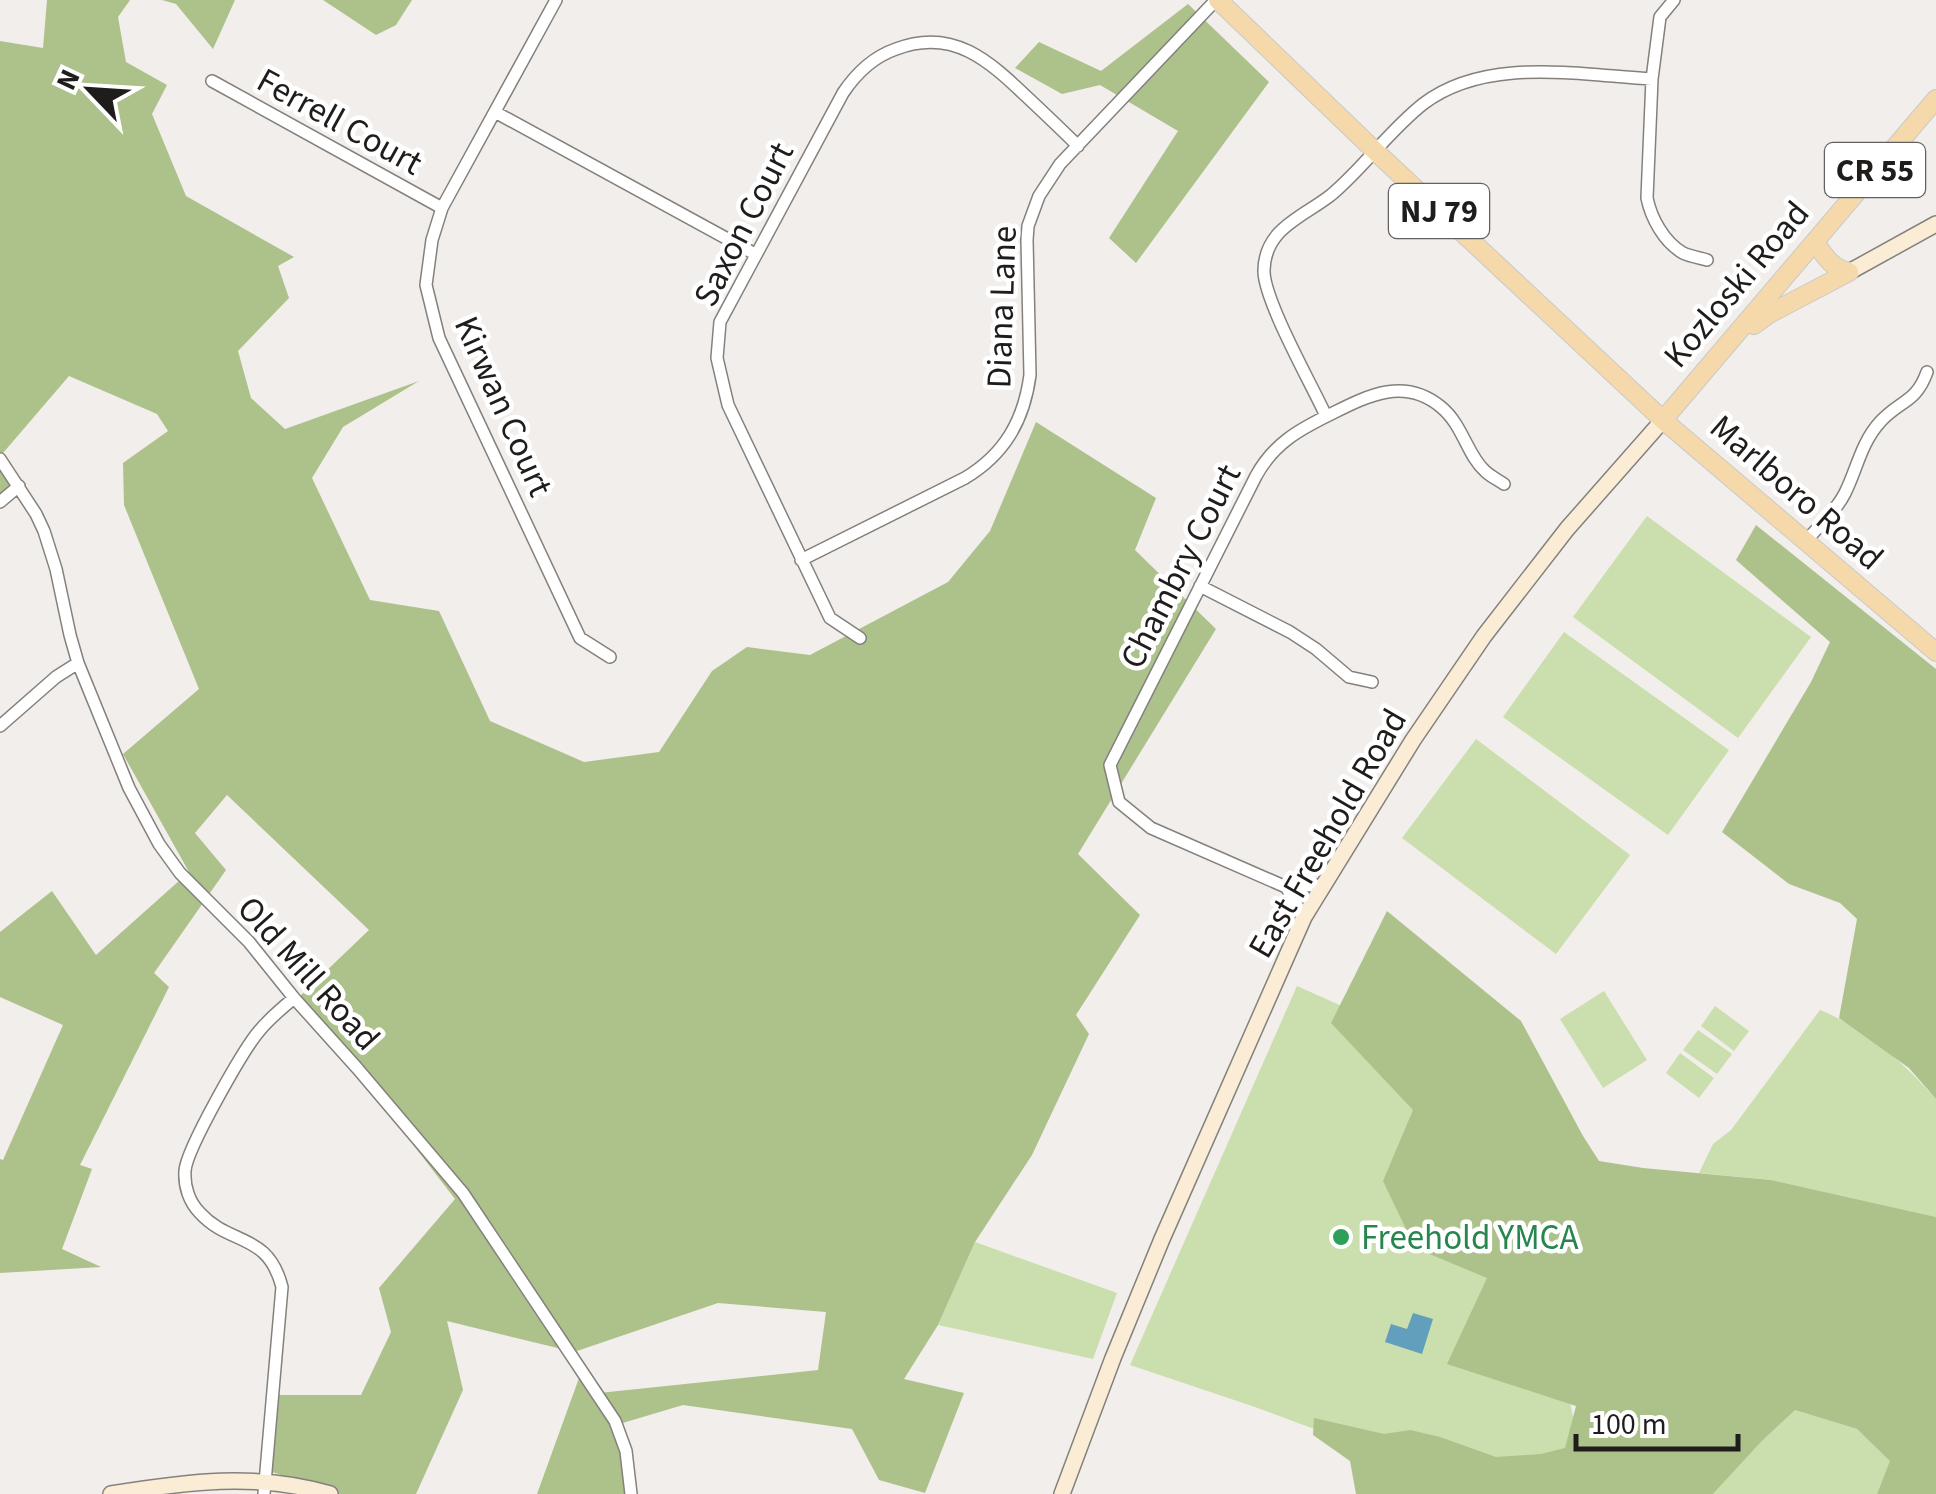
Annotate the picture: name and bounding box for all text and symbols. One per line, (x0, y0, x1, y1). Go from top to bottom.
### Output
north arrow (40, 40, 140, 140)
street label: Ferrell Court (248, 56, 431, 188)
text: N (46, 63, 90, 97)
street label: Saxon Court (681, 133, 807, 315)
road number: CR 55 (1825, 143, 1925, 197)
road number: NJ 79 (1389, 184, 1489, 238)
street label: Kozloski Road (1652, 190, 1822, 379)
street label: Diana Lane (974, 225, 1030, 389)
street label: Kirwan Court (441, 308, 565, 505)
street label: Marlboro Road (1699, 403, 1894, 582)
street label: Chambry Court (1108, 455, 1254, 677)
street label: East Freehold Road (1236, 700, 1420, 967)
street label: Old Mill Road (225, 885, 391, 1062)
place label: Freehold YMCA (1361, 1213, 1579, 1263)
marker: Freehold YMCA (1330, 1226, 1352, 1248)
scale bar (1576, 1389, 1738, 1451)
text: 100 m (1591, 1403, 1667, 1446)

